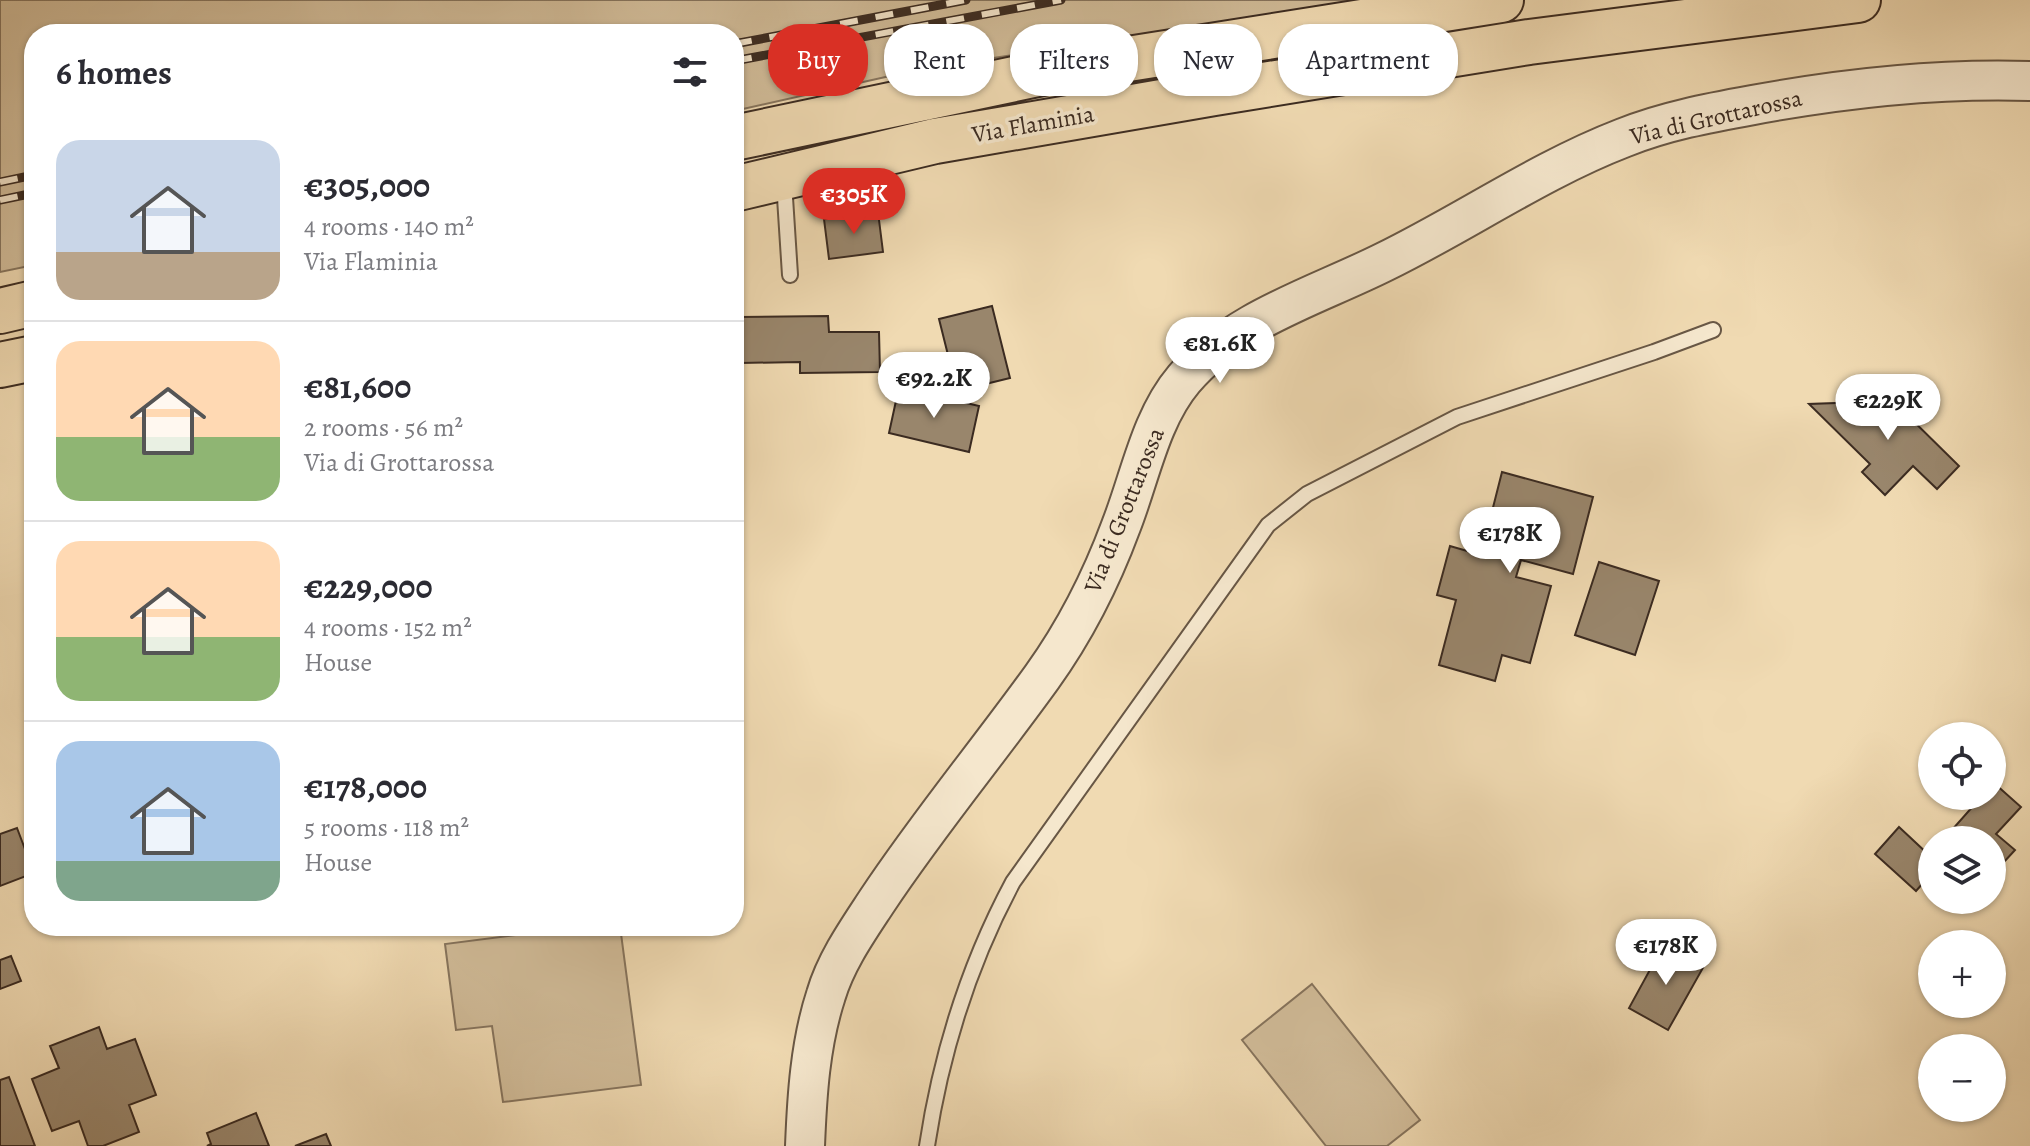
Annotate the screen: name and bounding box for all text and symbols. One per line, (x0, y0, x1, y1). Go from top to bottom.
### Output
chip: Buy (768, 24, 868, 96)
chip: Rent (884, 24, 994, 96)
chip: Filters (1010, 24, 1138, 96)
chip: New (1154, 24, 1262, 96)
chip: Apartment (1278, 24, 1458, 96)
text: 6 homes (56, 49, 172, 96)
icon: filters (668, 50, 712, 94)
street label: Via di Grottarossa (1626, 81, 1806, 153)
street label: Via Flaminia (968, 97, 1097, 151)
text: €305,000 (304, 162, 430, 209)
pin: €305K (798, 168, 910, 236)
icon: home (120, 172, 216, 268)
text: €305K (820, 176, 888, 211)
text: 4 rooms · 140 m² (304, 209, 474, 244)
text: Via Flaminia (304, 244, 438, 279)
pin: €81.6K (1155, 317, 1285, 385)
text: €81.6K (1183, 325, 1257, 360)
pin: €92.2K (869, 352, 999, 420)
text: €92.2K (896, 360, 972, 395)
text: €81,600 (304, 363, 411, 410)
icon: home (120, 373, 216, 469)
pin: €229K (1832, 374, 1944, 442)
text: €229K (1853, 382, 1923, 417)
text: 2 rooms · 56 m² (304, 410, 463, 445)
street label: Via di Grottarossa (1076, 422, 1172, 598)
text: Via di Grottarossa (304, 445, 494, 480)
pin: €178K (1454, 507, 1566, 575)
text: €178K (1478, 515, 1542, 550)
text: €229,000 (304, 563, 433, 610)
icon: home (120, 573, 216, 669)
text: 4 rooms · 152 m² (304, 610, 472, 645)
text: House (304, 645, 372, 680)
map controls (1918, 722, 2006, 1122)
button: locate (1918, 722, 2006, 810)
text: €178,000 (304, 763, 427, 810)
icon: home (120, 773, 216, 869)
text: 5 rooms · 118 m² (304, 810, 469, 845)
button: layers (1918, 826, 2006, 914)
text: House (304, 845, 372, 880)
pin: €178K (1610, 919, 1722, 987)
text: €178K (1634, 927, 1698, 962)
button: + (1918, 930, 2006, 1018)
button: − (1918, 1034, 2006, 1122)

